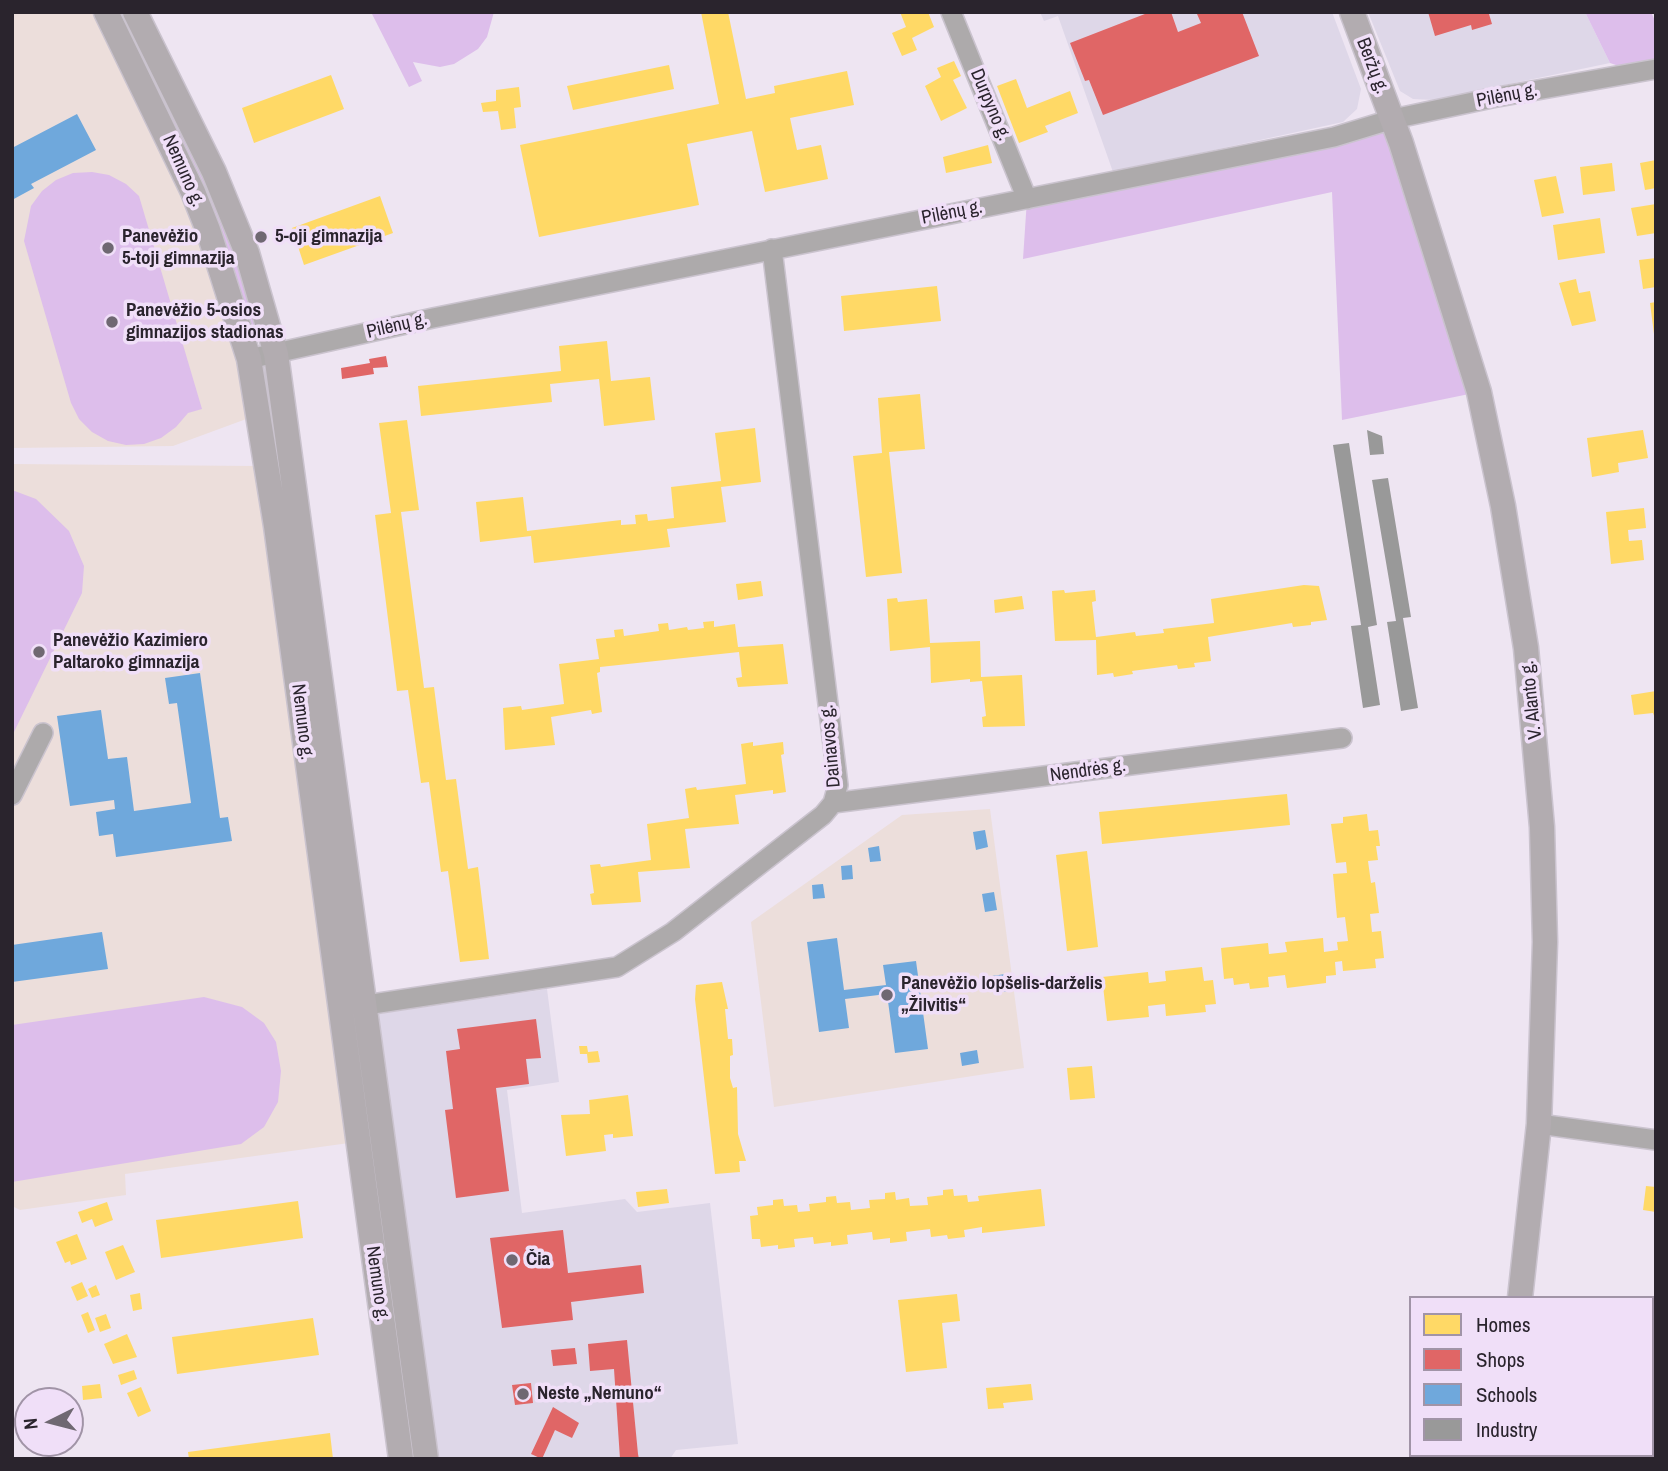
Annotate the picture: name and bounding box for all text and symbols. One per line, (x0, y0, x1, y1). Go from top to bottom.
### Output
street label: Beržų g. (1351, 35, 1393, 97)
street label: Durpyno g. (965, 65, 1015, 145)
street label: Pilėnų g. (1475, 79, 1539, 113)
street label: Nemuno g. (157, 132, 209, 210)
street label: Pilėnų g. (920, 196, 984, 230)
place label: Panevėžio 5-toji gimnazija (122, 226, 235, 270)
place label: 5-oji gimnazija (275, 226, 382, 248)
marker: 5-oji gimnazija (253, 229, 269, 245)
marker: Panevėžio 5-toji gimnazija (100, 240, 116, 256)
place label: Panevėžio 5-osios gimnazijos stadionas (126, 300, 284, 344)
street label: Pilėnų g. (364, 308, 430, 344)
marker: Panevėžio 5-osios gimnazijos stadionas (104, 314, 120, 330)
place label: Panevėžio Kazimiero Paltaroko gimnazija (53, 630, 208, 674)
marker: Panevėžio Kazimiero Paltaroko gimnazija (31, 644, 47, 660)
street label: V. Alanto g. (1517, 659, 1547, 741)
street label: Nemuno g. (286, 683, 318, 761)
street label: Dainavos g. (816, 704, 846, 788)
street label: Nendrės g. (1049, 754, 1127, 788)
place label: Panevėžio lopšelis-darželis „Žilvitis“ (901, 973, 1103, 1017)
marker: Panevėžio lopšelis-darželis „Žilvitis“ (879, 987, 895, 1003)
street label: Nemuno g. (360, 1245, 394, 1323)
place label: Čia (526, 1249, 550, 1271)
marker: Čia (504, 1252, 520, 1268)
legend (1409, 1296, 1654, 1457)
text: Homes (1476, 1310, 1531, 1339)
text: Shops (1476, 1345, 1525, 1374)
text: Schools (1476, 1380, 1537, 1409)
place label: Neste „Nemuno“ (537, 1383, 662, 1405)
marker: Neste „Nemuno“ (515, 1386, 531, 1402)
north arrow (14, 1387, 84, 1457)
text: Industry (1476, 1415, 1537, 1444)
text: N (17, 1417, 44, 1431)

